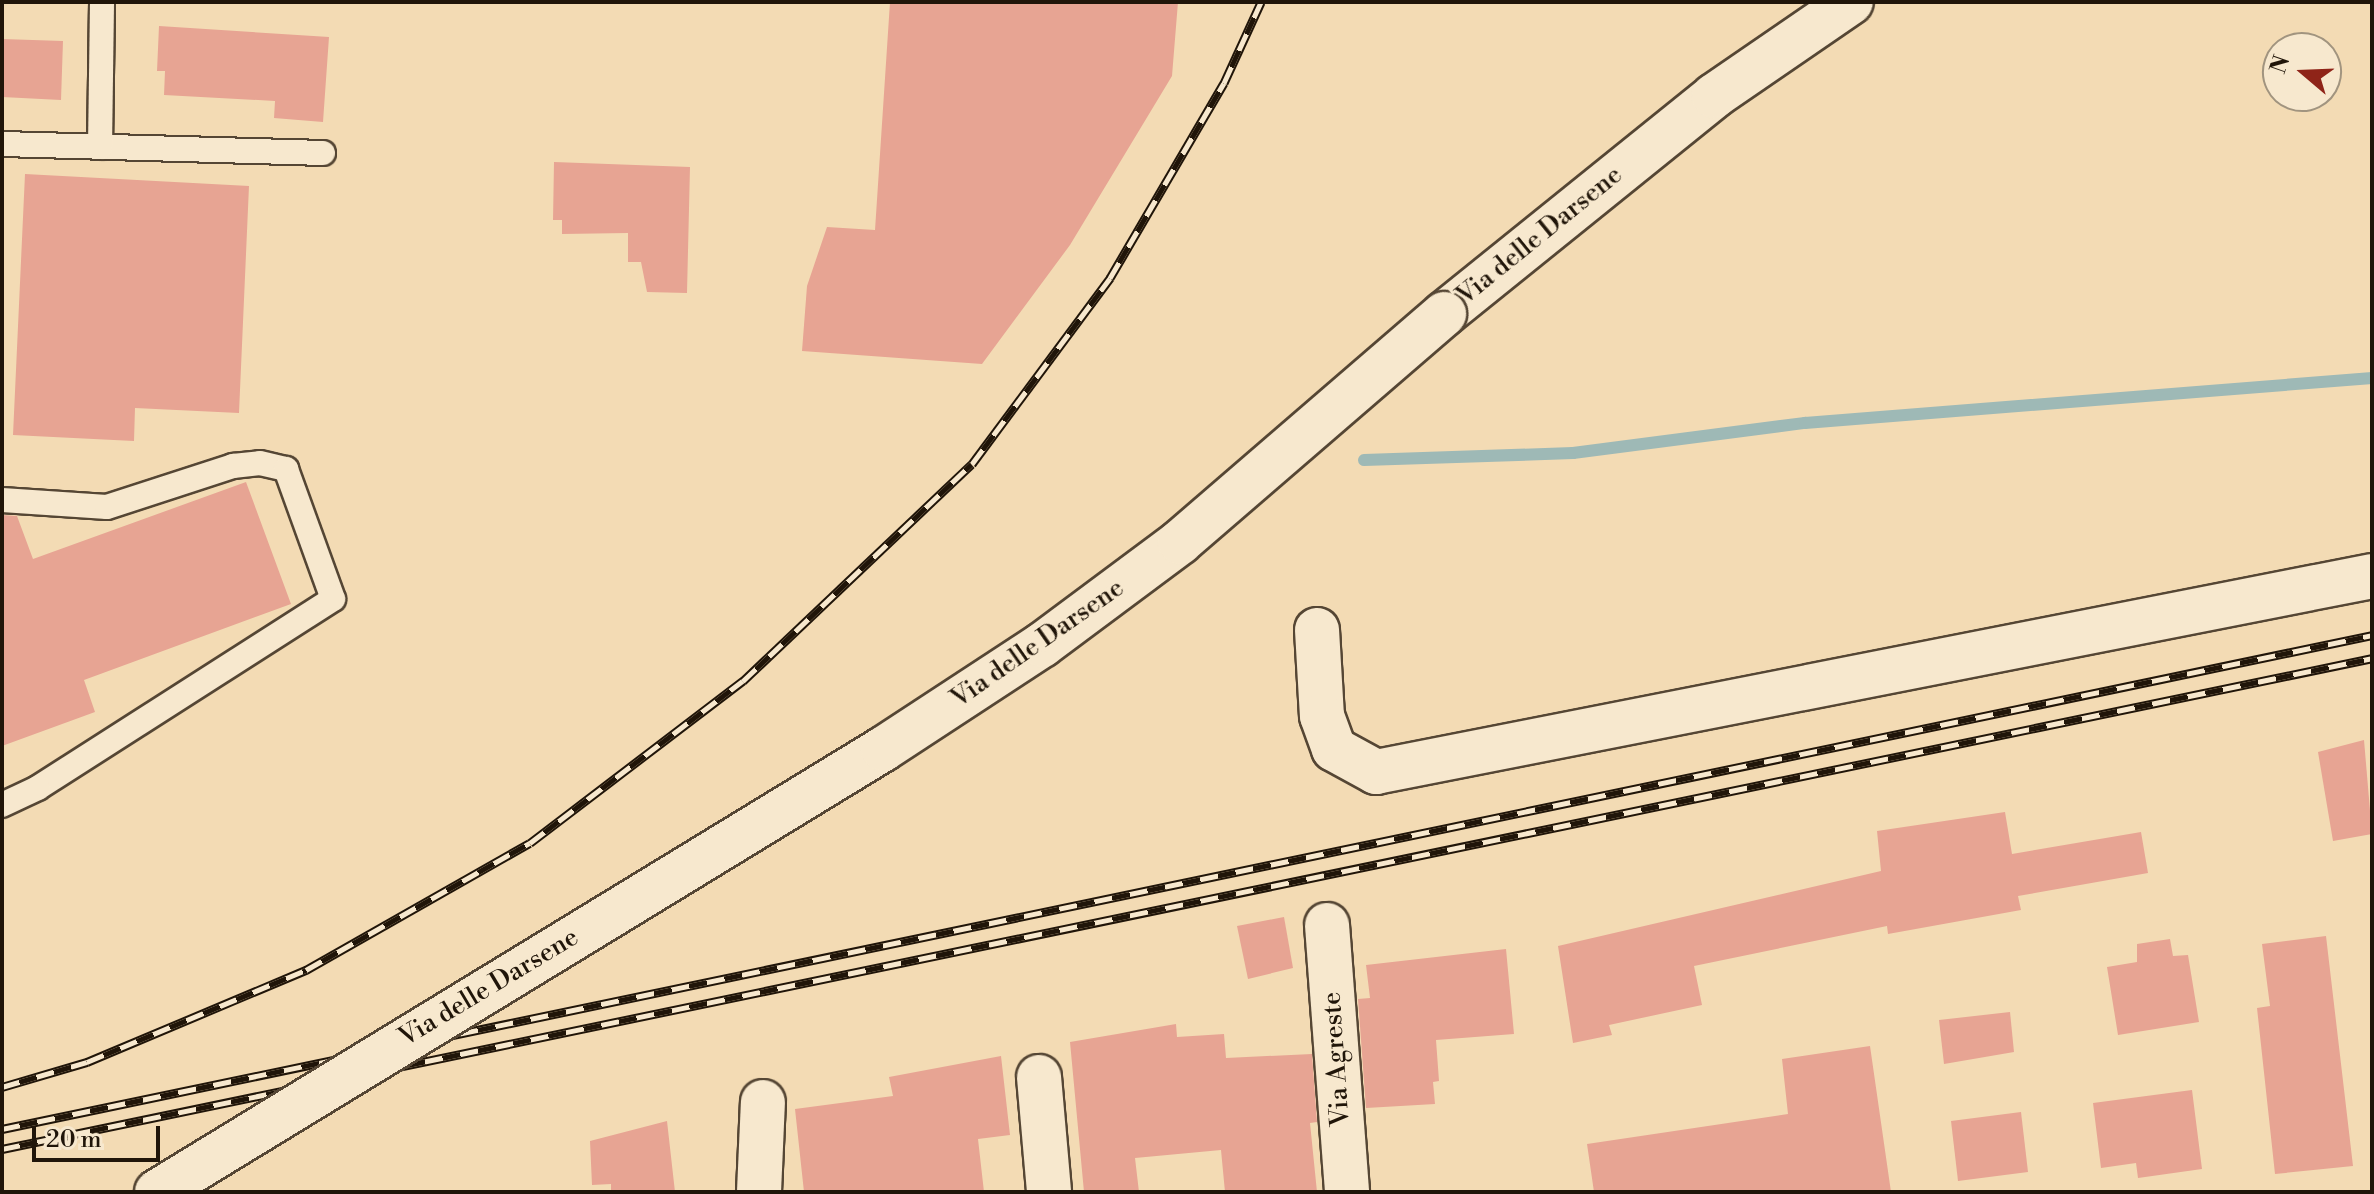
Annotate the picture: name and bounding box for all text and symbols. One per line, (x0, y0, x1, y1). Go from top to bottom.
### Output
north arrow (2262, 32, 2342, 112)
text: N (2265, 52, 2296, 77)
street label: Via delle Darsene (1451, 160, 1629, 312)
street label: Via delle Darsene (946, 573, 1130, 715)
street label: Via delle Darsene (394, 922, 584, 1054)
street label: Via Agreste (1317, 991, 1357, 1127)
scale bar (36, 1110, 164, 1160)
text: 20 m (46, 1125, 102, 1155)

